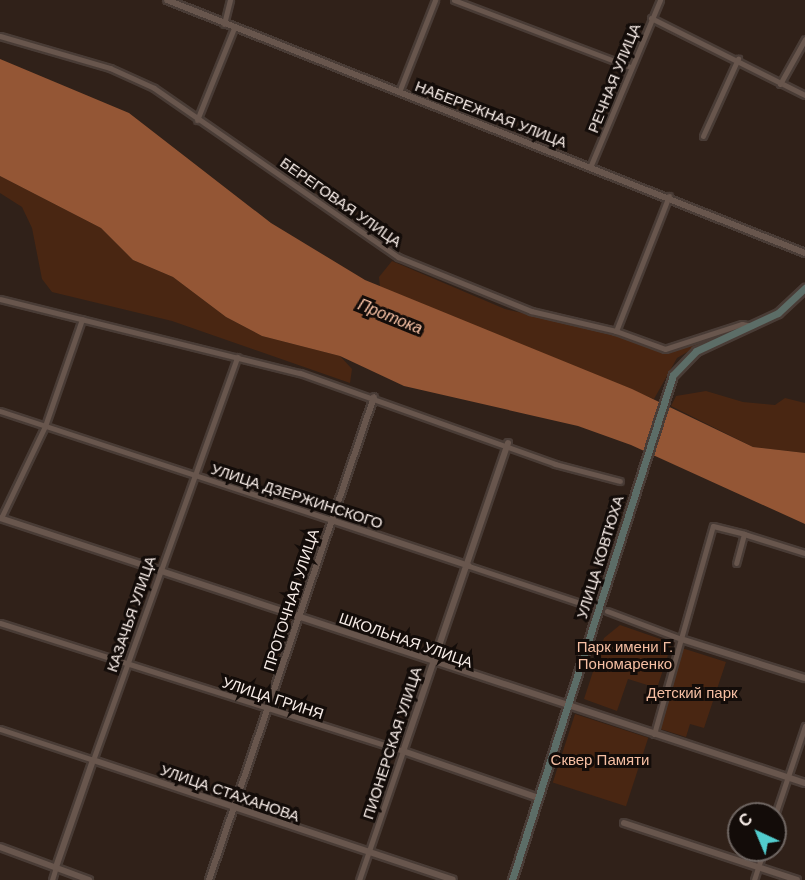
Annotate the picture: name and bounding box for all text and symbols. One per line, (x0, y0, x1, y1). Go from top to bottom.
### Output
street label: РЕЧНАЯ УЛИЦА (584, 21, 644, 135)
street label: НАБЕРЕЖНАЯ УЛИЦА (413, 77, 569, 151)
street label: БЕРЕГОВАЯ УЛИЦА (277, 153, 405, 251)
water label: Протока (355, 295, 425, 339)
street label: УЛИЦА ДЗЕРЖИНСКОГО (209, 460, 385, 532)
street label: УЛИЦА КОВТЮХА (573, 493, 627, 621)
street label: ПРОТОЧНАЯ УЛИЦА (259, 527, 323, 673)
street label: КАЗАЧЬЯ УЛИЦА (103, 554, 159, 674)
street label: ШКОЛЬНАЯ УЛИЦА (337, 609, 475, 671)
park label: Парк имени Г. Пономаренко (577, 637, 673, 672)
street label: ПИОНЕРСКАЯ УЛИЦА (359, 664, 425, 822)
street label: УЛИЦА ГРИНЯ (220, 673, 326, 723)
park label: Детский парк (646, 684, 738, 702)
park label: Сквер Памяти (551, 751, 649, 769)
street label: УЛИЦА СТАХАНОВА (158, 761, 302, 825)
north arrow (727, 802, 787, 862)
text: С (735, 810, 756, 830)

